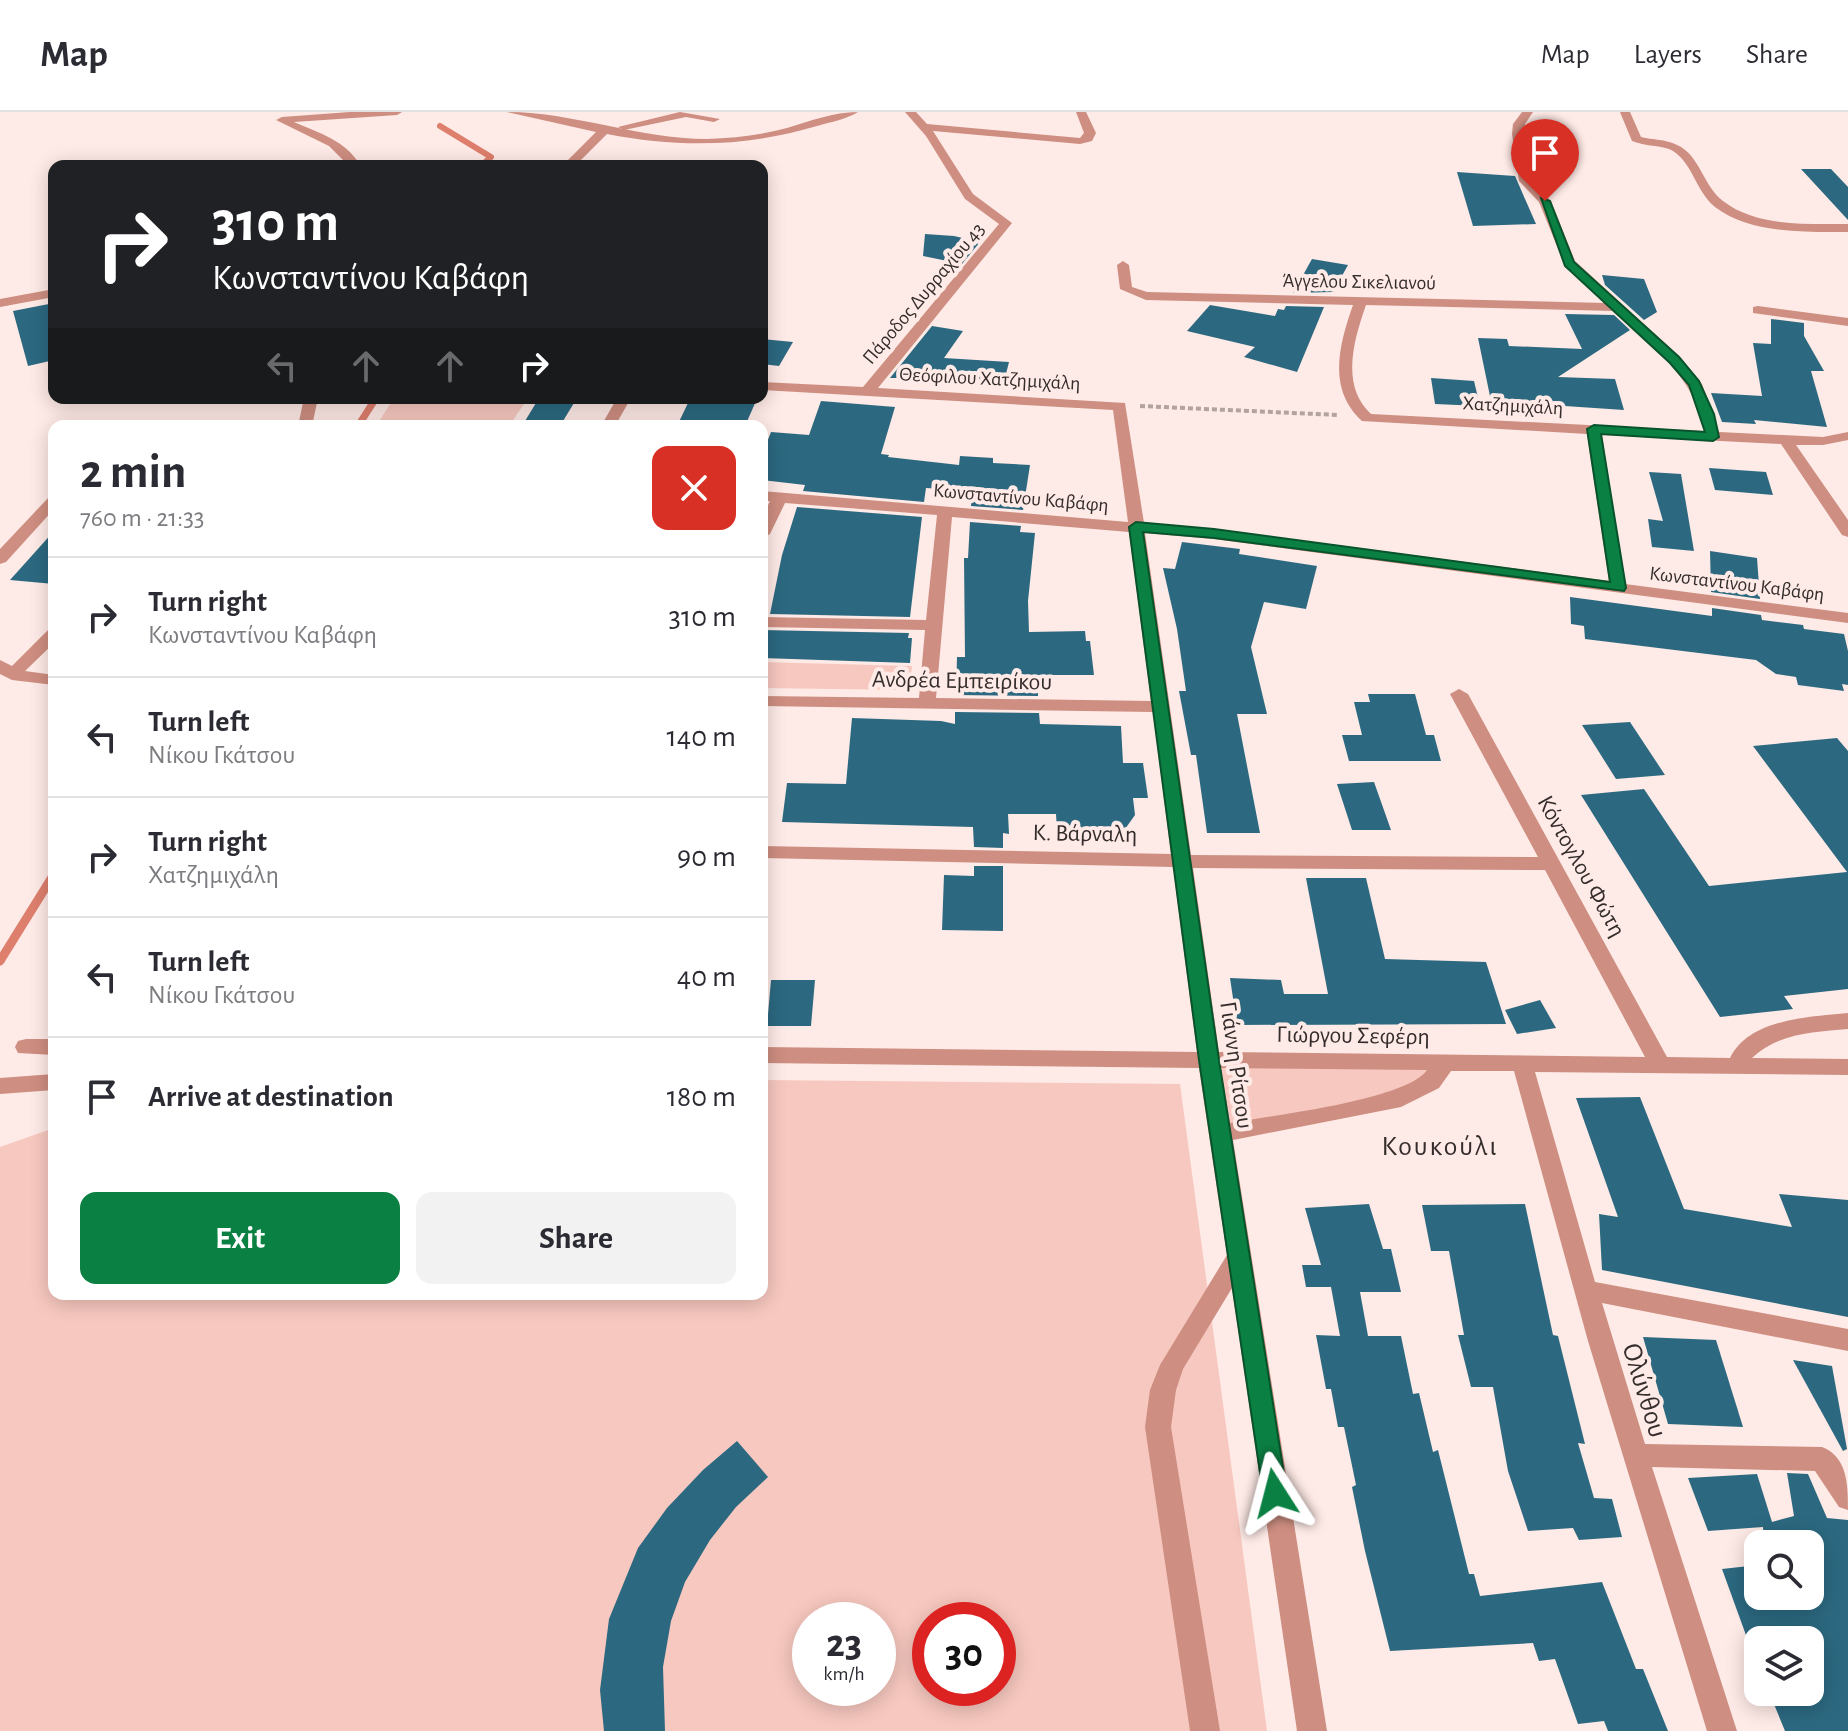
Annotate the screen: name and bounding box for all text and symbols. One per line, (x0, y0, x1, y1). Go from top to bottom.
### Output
text: Map (40, 36, 108, 74)
text: Map (1541, 41, 1590, 69)
text: Layers (1634, 41, 1702, 69)
text: Share (1746, 41, 1808, 69)
pin (1511, 119, 1579, 201)
icon: arrive (1523, 131, 1567, 175)
icon: right (80, 192, 184, 296)
text: 310 m (212, 195, 339, 251)
street label: Πάροδος Δυρραχίου 43 (859, 219, 989, 368)
text: Κωνσταντίνου Καβάφη (212, 260, 529, 296)
street label: Άγγελου Σικελιανού (1282, 271, 1436, 293)
icon: left (260, 344, 304, 388)
icon: ahead (344, 344, 388, 388)
icon: ahead (428, 344, 472, 388)
icon: right (512, 344, 556, 388)
street label: Θεόφιλου Χατζημιχάλη (899, 364, 1081, 394)
street label: Χατζημιχάλη (1462, 393, 1564, 419)
button: close (652, 446, 736, 530)
text: 2 min (80, 449, 187, 497)
street label: Κωνσταντίνου Καβάφη (932, 480, 1110, 516)
text: 760 m · 21:33 (80, 505, 205, 531)
street label: Κωνσταντίνου Καβάφη (1648, 563, 1826, 605)
text: Turn right (148, 587, 267, 617)
icon: right (80, 595, 124, 639)
text: 310 m (669, 602, 736, 632)
text: Κωνσταντίνου Καβάφη (148, 622, 377, 648)
street label: Ανδρέα Εμπειρίκου (872, 667, 1052, 695)
text: Turn left (148, 707, 249, 737)
icon: left (80, 715, 124, 759)
text: 140 m (666, 722, 736, 752)
text: Νίκου Γκάτσου (148, 742, 295, 768)
street label: Κόντογλου Φώτη (1533, 792, 1630, 941)
street label: Κ. Βάρναλη (1032, 821, 1137, 847)
text: Turn right (148, 827, 267, 857)
icon: right (80, 835, 124, 879)
text: 90 m (677, 842, 736, 872)
text: Χατζημιχάλη (148, 862, 279, 888)
text: Turn left (148, 947, 249, 977)
icon: left (80, 955, 124, 999)
text: 40 m (677, 962, 736, 992)
text: Νίκου Γκάτσου (148, 982, 295, 1008)
street label: Γιάννη Ρίτσου (1215, 1000, 1257, 1130)
street label: Γιώργου Σεφέρη (1276, 1023, 1430, 1049)
icon: arrive (80, 1075, 124, 1119)
text: Arrive at destination (148, 1082, 394, 1112)
text: 180 m (667, 1082, 736, 1112)
district label: Κουκούλι (1381, 1133, 1499, 1161)
button: Exit (80, 1192, 400, 1284)
button: Share (416, 1192, 736, 1284)
street label: Ολύνθου (1617, 1340, 1672, 1441)
position arrow (1233, 1451, 1317, 1535)
map controls (1744, 1530, 1824, 1706)
button: search (1744, 1530, 1824, 1610)
speed limit sign: 30 (912, 1602, 1016, 1706)
text: 23 (826, 1624, 862, 1664)
button: layers (1744, 1626, 1824, 1706)
text: km/h (823, 1664, 865, 1684)

